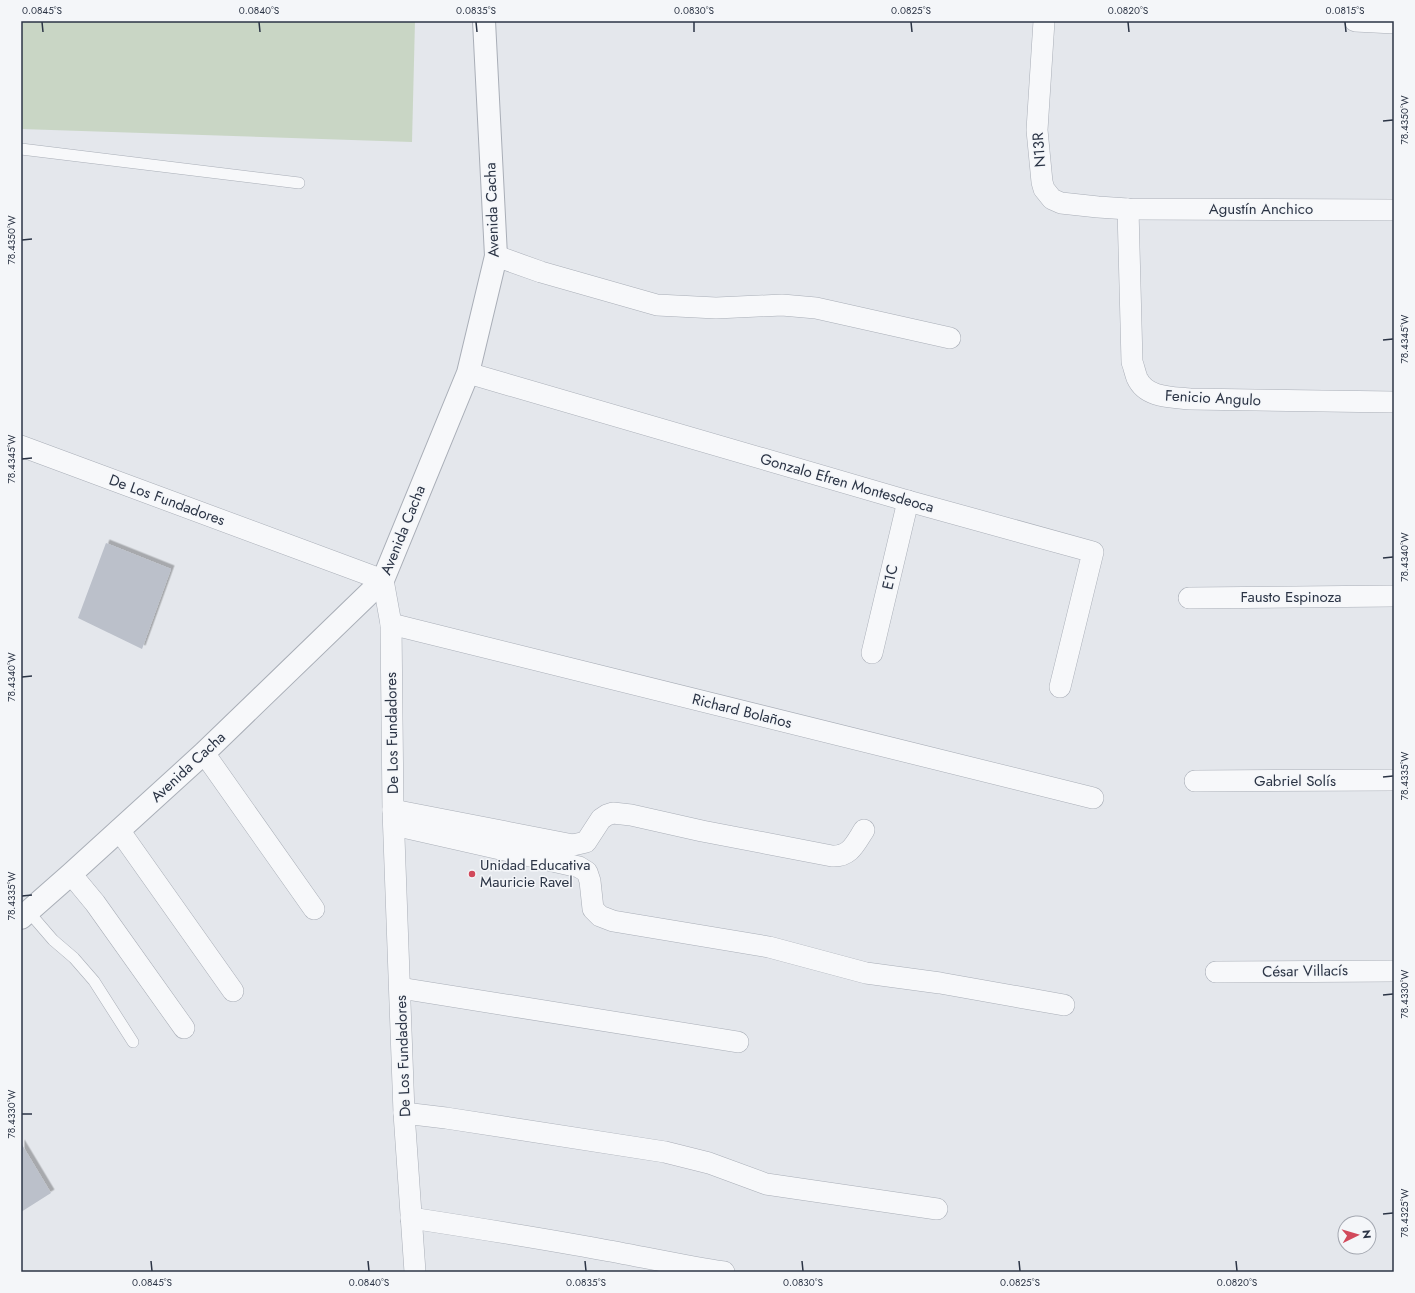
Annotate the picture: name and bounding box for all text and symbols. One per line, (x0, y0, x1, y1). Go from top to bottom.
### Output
text: 0.0845°S (22, 3, 63, 18)
text: 0.0840°S (239, 3, 280, 18)
text: 0.0835°S (456, 3, 496, 18)
text: 0.0830°S (674, 3, 715, 18)
text: 0.0825°S (891, 3, 932, 18)
text: 0.0820°S (1108, 3, 1149, 18)
text: 0.0815°S (1326, 3, 1365, 18)
text: 78.4350°W (1397, 95, 1412, 145)
street label: N13R (1027, 131, 1051, 168)
street label: Avenida Cacha (479, 162, 505, 258)
street label: Agustín Anchico (1209, 198, 1313, 220)
text: 78.4350°W (4, 215, 19, 265)
text: 78.4345°W (1397, 314, 1412, 364)
street label: Fenicio Angulo (1164, 384, 1262, 412)
text: 78.4345°W (4, 434, 19, 484)
street label: Gonzalo Efren Montesdeoca (757, 448, 937, 518)
street label: De Los Fundadores (106, 469, 228, 531)
street label: Avenida Cacha (375, 482, 431, 578)
text: 78.4340°W (1397, 532, 1412, 582)
street label: E1C (876, 562, 904, 592)
street label: Fausto Espinoza (1240, 586, 1342, 608)
text: 78.4340°W (4, 652, 19, 702)
street label: De Los Fundadores (380, 672, 404, 794)
street label: Richard Bolaños (690, 688, 794, 734)
street label: Avenida Cacha (146, 727, 230, 807)
text: 78.4335°W (1397, 752, 1412, 800)
street label: Gabriel Solís (1254, 770, 1336, 792)
place label: Unidad Educativa Mauricie Ravel (480, 854, 590, 893)
marker: Unidad Educativa Mauricie Ravel (467, 869, 477, 879)
text: 78.4335°W (4, 872, 19, 920)
street label: César Villacís (1262, 959, 1348, 983)
text: 78.4330°W (1397, 969, 1412, 1019)
street label: De Los Fundadores (390, 995, 416, 1117)
text: 78.4330°W (4, 1089, 19, 1139)
text: 78.4325°W (1397, 1188, 1412, 1237)
north arrow (1337, 1215, 1377, 1255)
text: N (1359, 1229, 1375, 1239)
text: 0.0845°S (132, 1275, 173, 1290)
text: 0.0840°S (349, 1275, 390, 1290)
text: 0.0835°S (566, 1275, 606, 1290)
text: 0.0830°S (783, 1275, 824, 1290)
text: 0.0825°S (1000, 1275, 1041, 1290)
text: 0.0820°S (1217, 1275, 1258, 1290)

